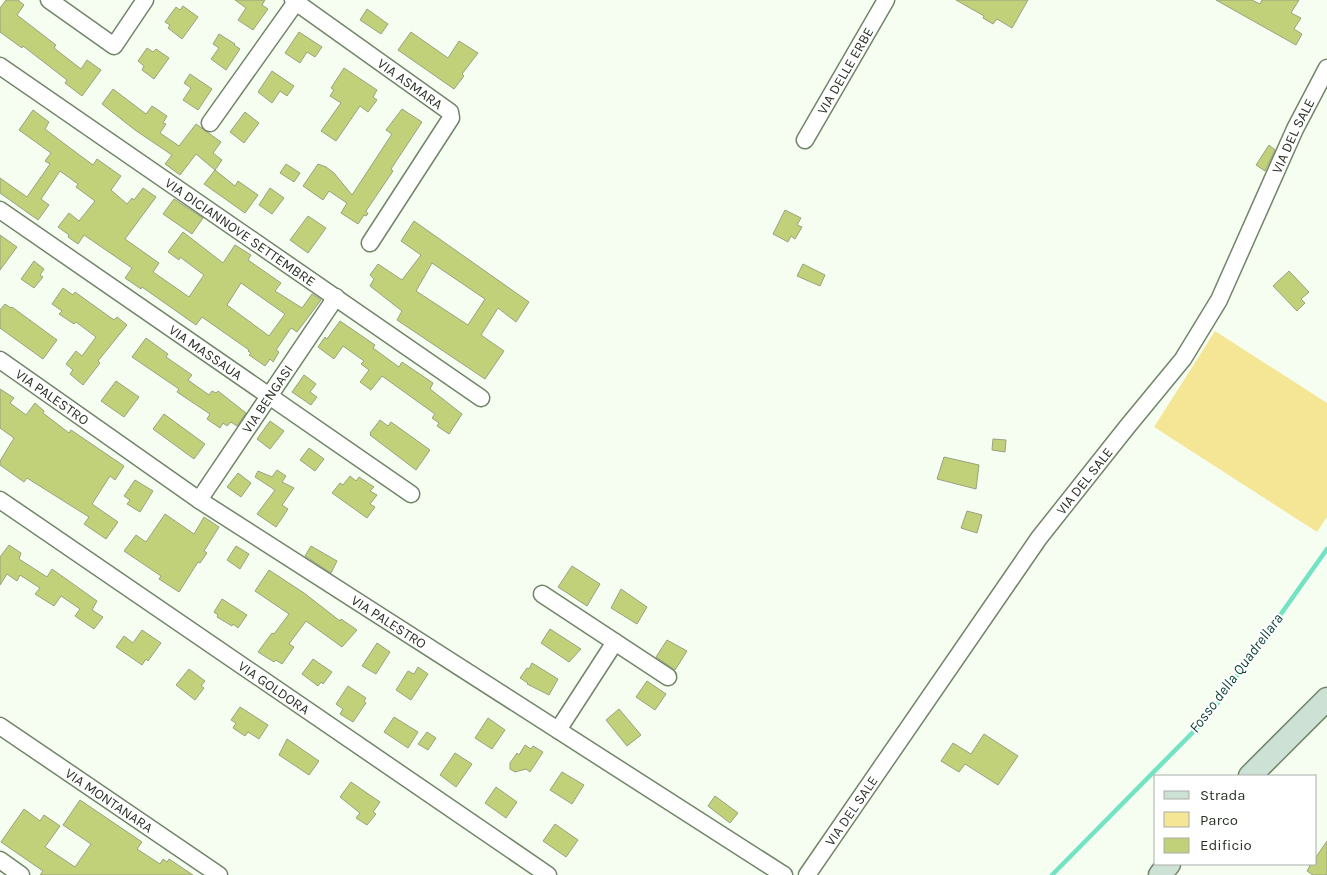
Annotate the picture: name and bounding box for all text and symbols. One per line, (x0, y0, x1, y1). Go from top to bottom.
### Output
street label: VIA DELLE ERBE (813, 24, 877, 117)
street label: VIA ASMARA (374, 55, 446, 113)
street label: VIA DEL SALE (1268, 95, 1318, 176)
street label: VIA DICIANNOVE SETTEMBRE (162, 174, 319, 290)
street label: VIA MASSAUA (166, 321, 246, 383)
street label: VIA BENGASI (238, 361, 296, 436)
street label: VIA PALESTRO (12, 365, 92, 429)
street label: VIA DEL SALE (1052, 444, 1116, 518)
street label: VIA PALESTRO (348, 591, 430, 652)
water label: Fosso della Quadrellara (1185, 610, 1287, 736)
street label: VIA GOLDORA (235, 657, 313, 718)
street label: VIA MONTANARA (62, 764, 156, 836)
street label: VIA DEL SALE (821, 773, 881, 849)
legend (1154, 775, 1317, 865)
text: Strada (1200, 786, 1246, 804)
text: Parco (1200, 811, 1238, 829)
text: Edificio (1200, 836, 1252, 854)

